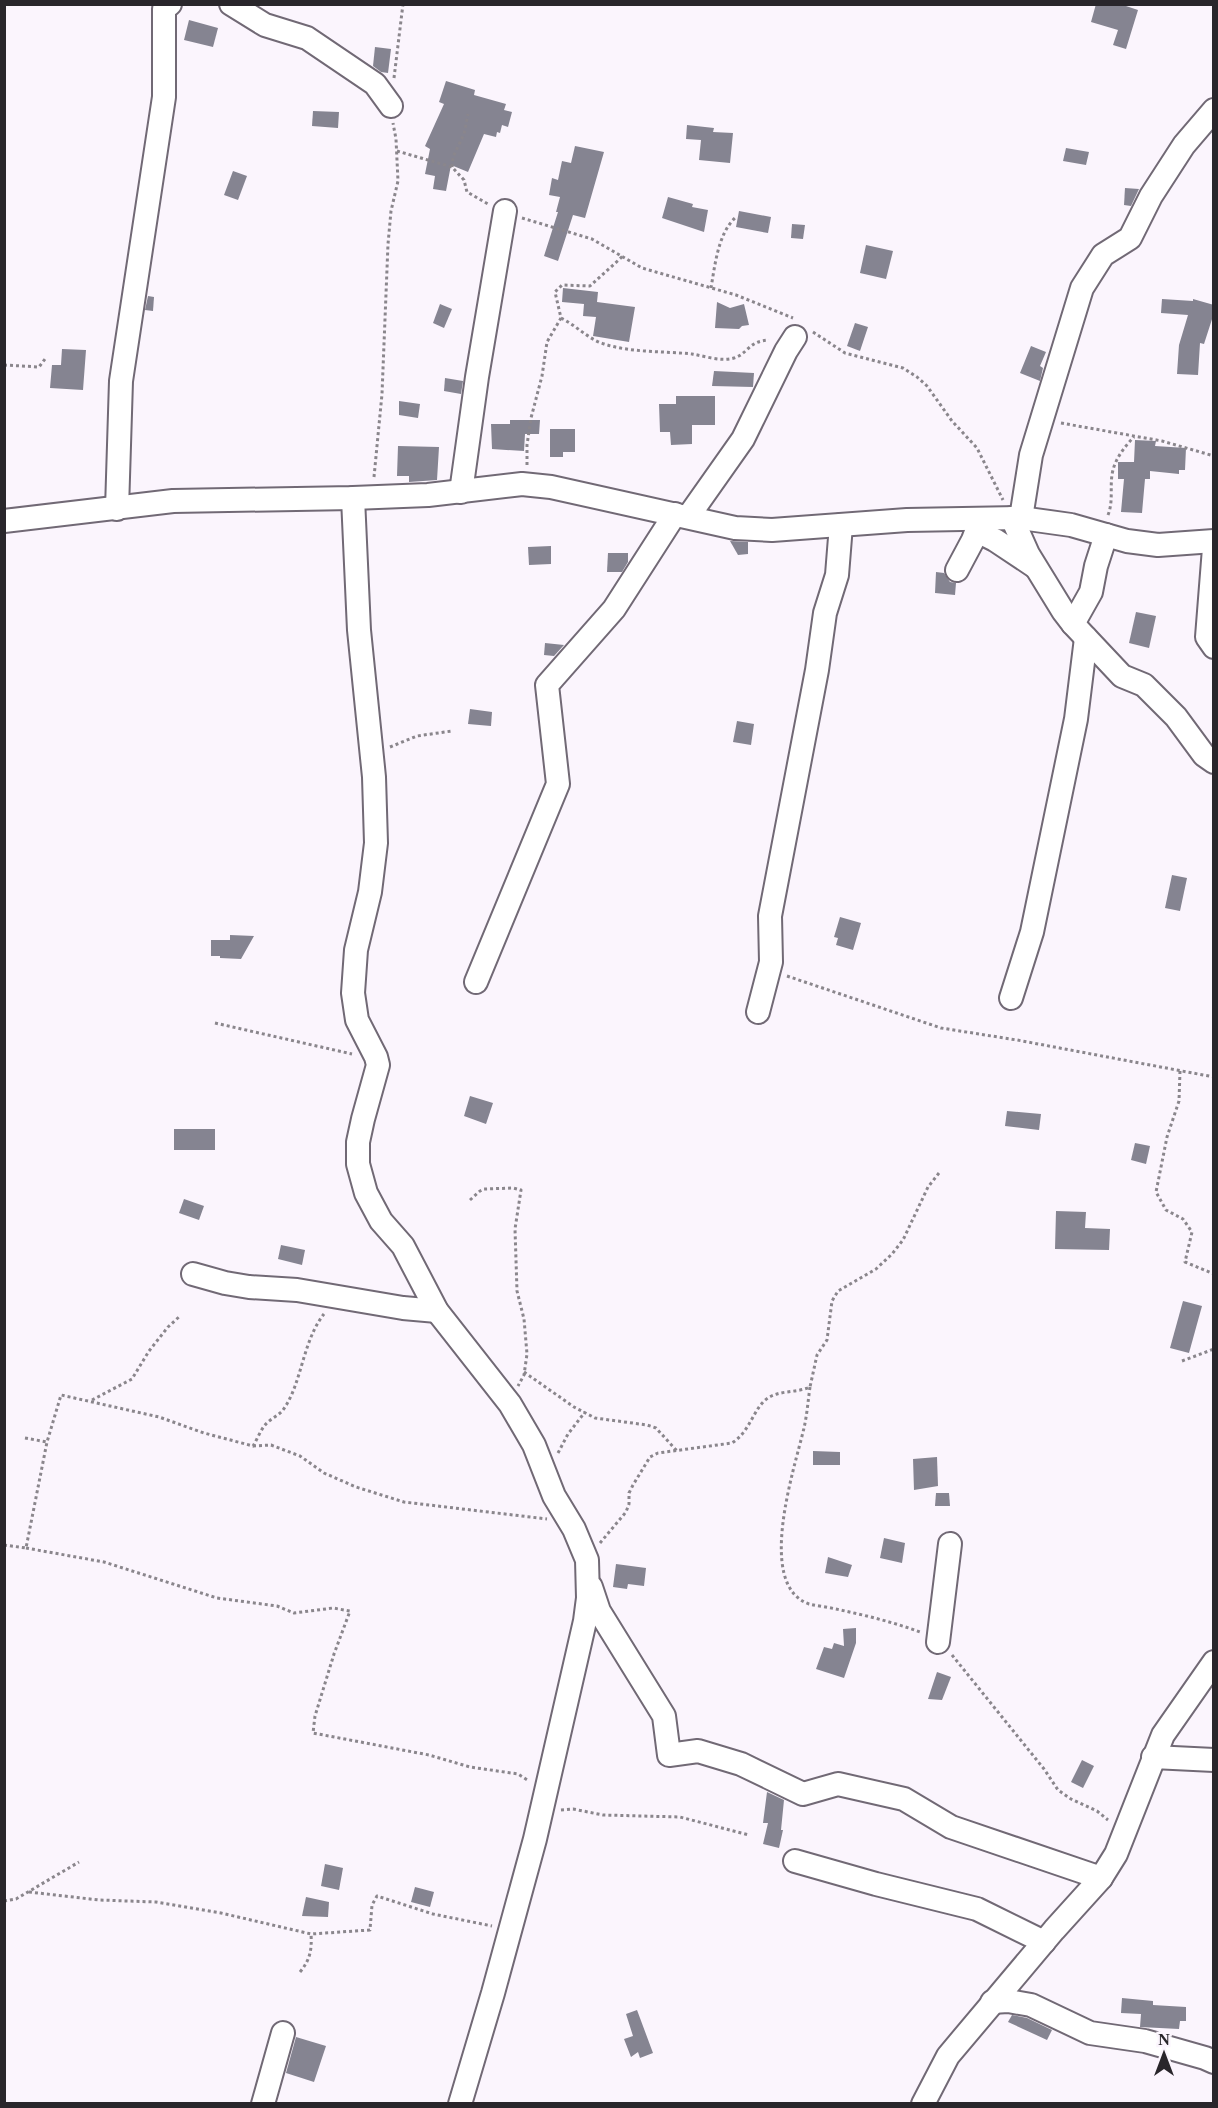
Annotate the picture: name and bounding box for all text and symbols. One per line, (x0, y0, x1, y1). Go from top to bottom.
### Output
north arrow (1134, 2024, 1194, 2084)
text: N (1158, 2031, 1170, 2048)

